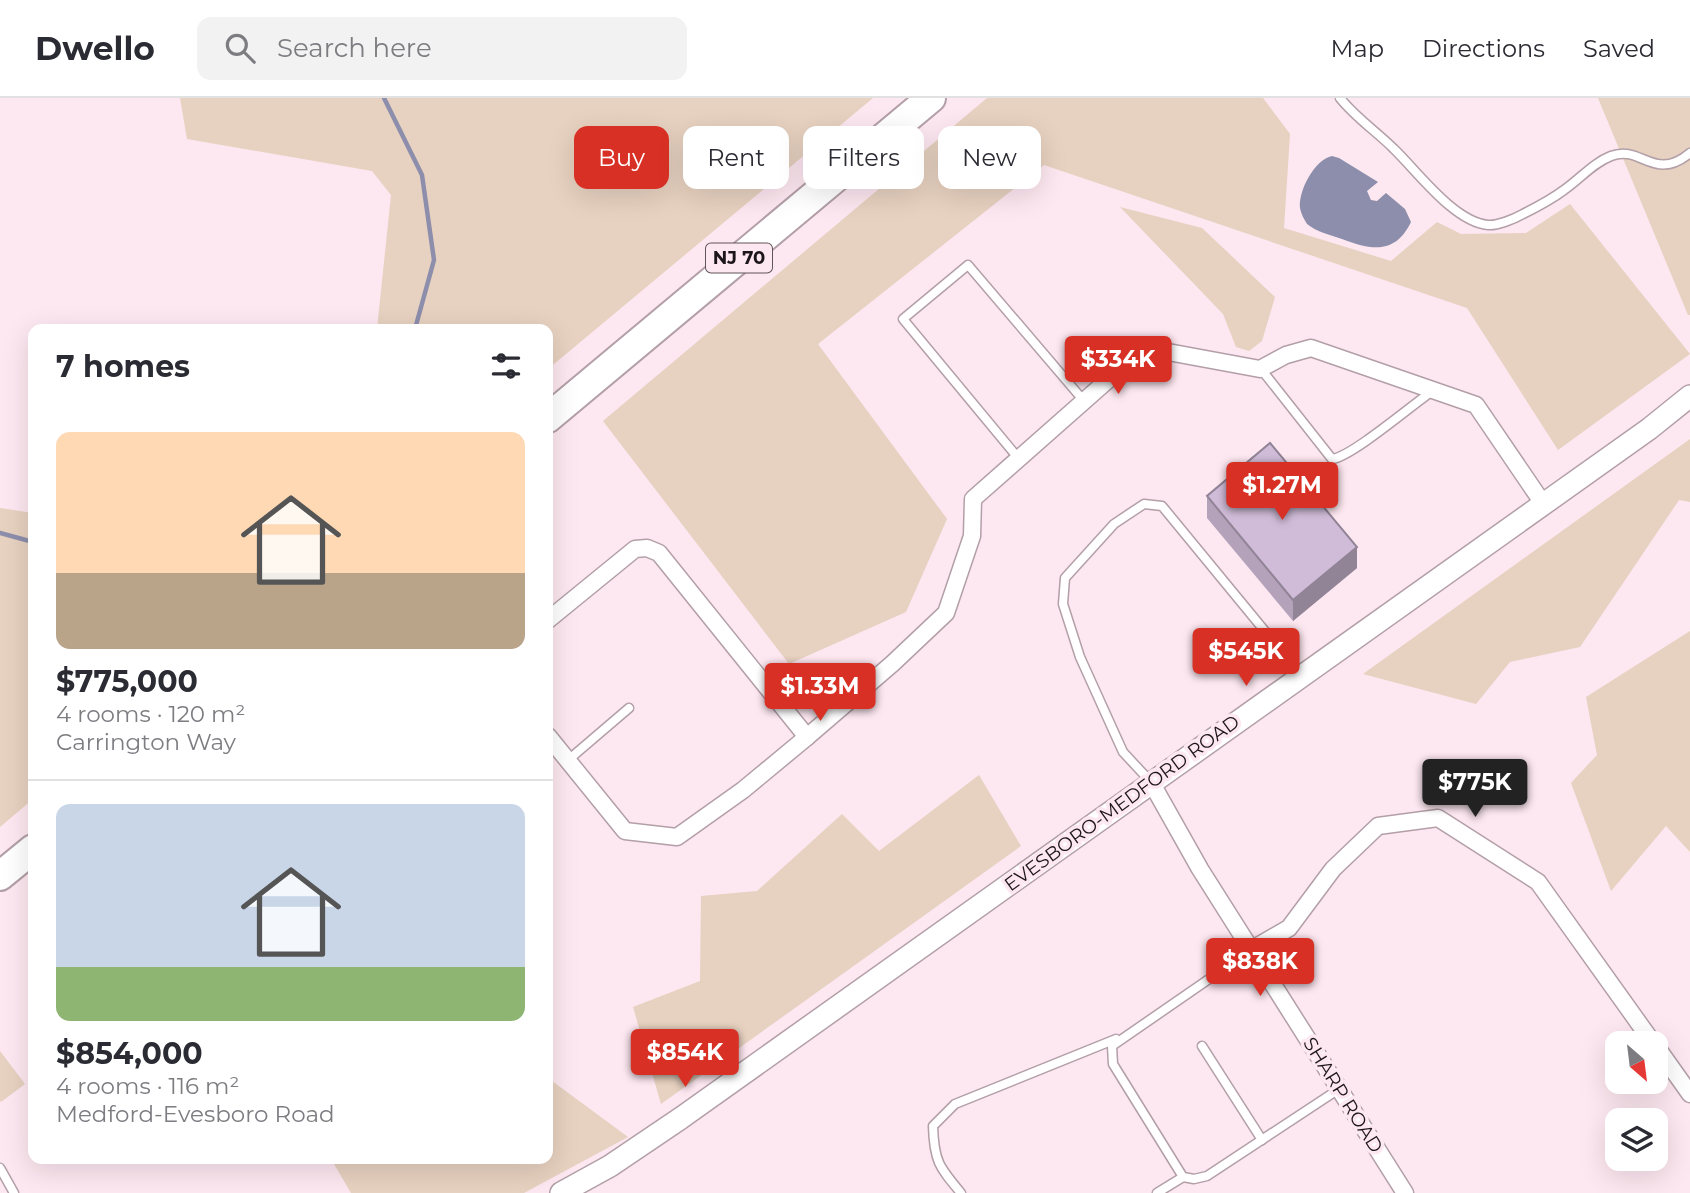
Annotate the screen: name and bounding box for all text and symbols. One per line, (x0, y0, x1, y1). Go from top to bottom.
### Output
search box (197, 17, 687, 80)
text: Dwello (35, 28, 155, 68)
icon: search (221, 29, 259, 67)
text: Search here (277, 32, 432, 64)
text: Map (1331, 34, 1384, 63)
text: Directions (1422, 34, 1545, 63)
text: Saved (1583, 34, 1655, 63)
chip: Buy (574, 126, 669, 189)
chip: Rent (683, 126, 789, 189)
chip: Filters (803, 126, 924, 189)
chip: New (938, 126, 1041, 189)
road number: NJ 70 (706, 244, 772, 272)
pin: $334K (1069, 336, 1167, 396)
text: $334K (1081, 345, 1155, 373)
icon: filters (487, 347, 525, 385)
text: 7 homes (56, 348, 190, 385)
pin: $1.27M (1225, 462, 1339, 522)
text: $1.27M (1242, 471, 1322, 499)
icon: home (228, 477, 354, 603)
pin: $545K (1197, 628, 1295, 688)
text: $545K (1209, 637, 1283, 665)
text: $775,000 (56, 663, 198, 700)
pin: $1.33M (763, 664, 877, 723)
text: $1.33M (781, 672, 859, 700)
text: 4 rooms · 120 m² (56, 700, 245, 728)
street label: EVESBORO-MEDFORD ROAD (1000, 710, 1244, 896)
text: Carrington Way (56, 728, 236, 756)
pin: $775K (1426, 760, 1524, 819)
text: $775K (1438, 768, 1512, 796)
icon: home (228, 849, 354, 975)
pin: $838K (1211, 939, 1309, 998)
text: $838K (1222, 947, 1298, 975)
pin: $854K (636, 1030, 734, 1089)
north arrow (1605, 1031, 1668, 1094)
map controls (1605, 1031, 1668, 1171)
street label: SHARP ROAD (1298, 1033, 1388, 1157)
text: $854,000 (56, 1035, 203, 1072)
text: $854K (647, 1038, 723, 1066)
text: 4 rooms · 116 m² (56, 1072, 239, 1100)
text: Medford-Evesboro Road (56, 1100, 335, 1128)
button: layers (1605, 1108, 1668, 1171)

